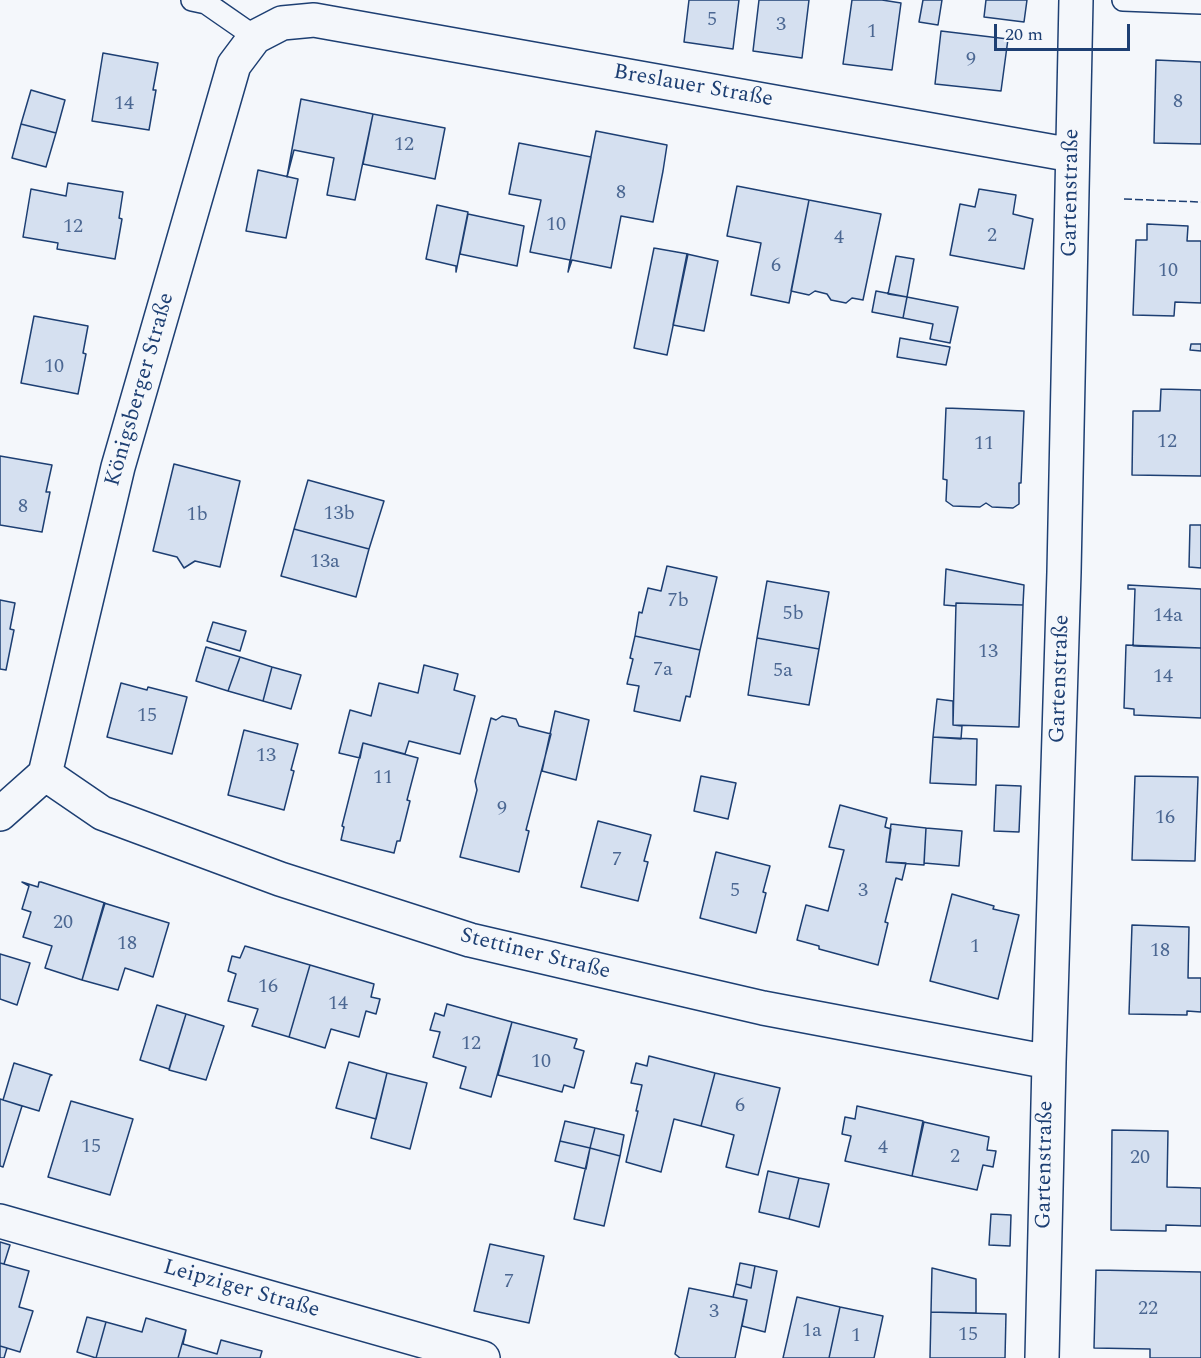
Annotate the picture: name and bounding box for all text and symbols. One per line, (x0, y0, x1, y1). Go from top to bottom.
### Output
house number: 5 (707, 9, 717, 33)
scale bar (997, 12, 1134, 50)
house number: 3 (776, 14, 786, 38)
house number: 1 (867, 21, 877, 45)
text: 20 m (1005, 21, 1043, 48)
house number: 9 (966, 49, 976, 73)
street label: Breslauer Straße (611, 60, 775, 114)
house number: 8 (1173, 91, 1183, 115)
house number: 14 (114, 93, 134, 117)
street label: Gartenstraße (1058, 129, 1086, 257)
house number: 12 (394, 134, 414, 158)
house number: 8 (616, 182, 626, 206)
house number: 10 (546, 214, 566, 238)
house number: 12 (63, 216, 83, 240)
house number: 2 (987, 225, 997, 249)
house number: 4 (834, 227, 844, 251)
house number: 6 (771, 255, 781, 279)
house number: 10 (1158, 260, 1178, 284)
street label: Königsberger Straße (101, 290, 181, 490)
house number: 10 (44, 356, 64, 380)
house number: 12 (1157, 431, 1177, 455)
house number: 11 (974, 433, 994, 457)
house number: 8 (18, 496, 28, 520)
house number: 13b (323, 503, 355, 527)
house number: 1b (186, 504, 208, 528)
house number: 13a (310, 551, 340, 575)
house number: 7b (667, 590, 689, 614)
house number: 5b (782, 603, 804, 627)
house number: 14a (1153, 605, 1183, 629)
street label: Gartenstraße (1046, 614, 1076, 744)
house number: 13 (978, 641, 998, 665)
house number: 7a (653, 659, 673, 683)
house number: 5a (773, 660, 793, 684)
house number: 14 (1153, 666, 1173, 690)
house number: 15 (137, 705, 157, 729)
house number: 13 (256, 745, 276, 769)
house number: 11 (373, 767, 393, 791)
house number: 9 (497, 798, 507, 822)
house number: 16 (1155, 807, 1175, 831)
house number: 7 (612, 849, 622, 873)
house number: 5 (730, 880, 740, 904)
house number: 3 (858, 880, 868, 904)
house number: 20 (53, 912, 73, 936)
street label: Stettiner Straße (457, 924, 613, 986)
house number: 18 (117, 933, 137, 957)
house number: 1 (970, 936, 980, 960)
house number: 18 (1150, 940, 1170, 964)
house number: 16 (258, 976, 278, 1000)
house number: 14 (328, 993, 348, 1017)
house number: 12 (461, 1033, 481, 1057)
house number: 10 (531, 1051, 551, 1075)
house number: 6 (735, 1095, 745, 1119)
street label: Gartenstraße (1032, 1101, 1060, 1229)
house number: 15 (81, 1136, 101, 1160)
house number: 4 (878, 1137, 888, 1161)
house number: 2 (950, 1146, 960, 1170)
house number: 20 (1130, 1147, 1150, 1171)
street label: Leipziger Straße (160, 1255, 322, 1325)
house number: 7 (504, 1271, 514, 1295)
house number: 22 (1138, 1298, 1158, 1322)
house number: 3 (709, 1301, 719, 1325)
house number: 1a (802, 1320, 822, 1344)
house number: 15 (958, 1324, 978, 1348)
house number: 1 (851, 1325, 861, 1349)

